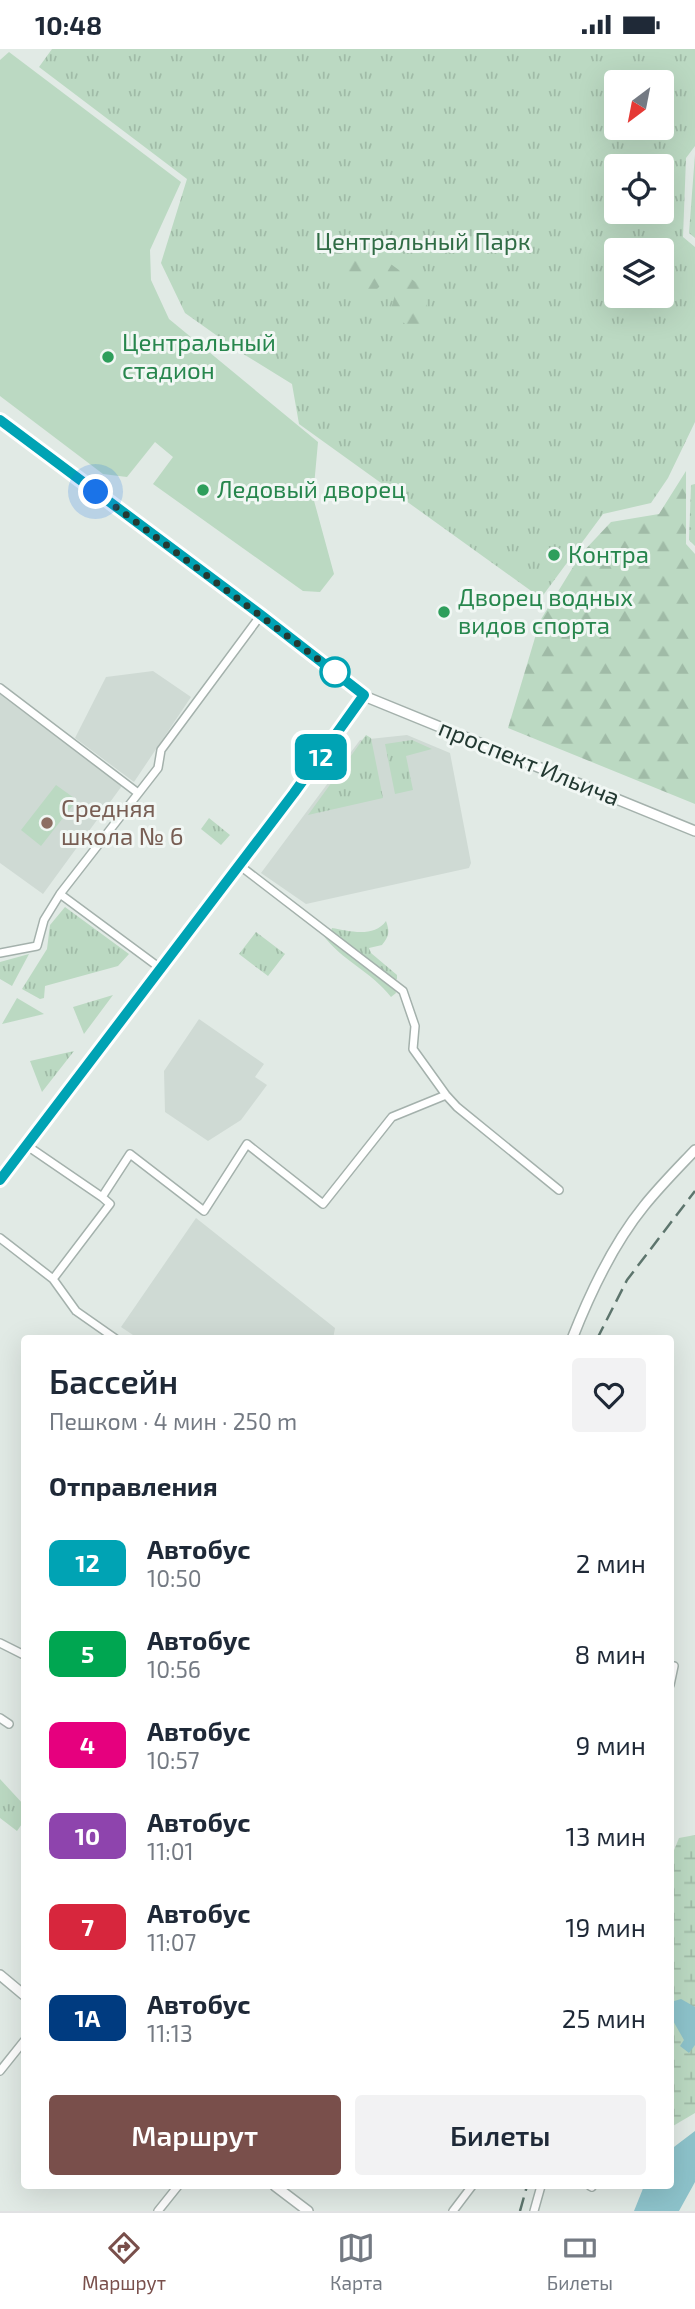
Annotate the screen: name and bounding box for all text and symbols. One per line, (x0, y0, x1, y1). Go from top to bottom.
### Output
text: 10:48 (35, 9, 102, 40)
north arrow (604, 70, 674, 140)
map controls (604, 70, 674, 308)
button: locate (604, 154, 674, 224)
park label: Центральный Парк (315, 226, 531, 255)
button: layers (604, 238, 674, 308)
place label: Центральный стадион (122, 327, 276, 384)
marker: Центральный стадион (100, 349, 116, 365)
your location (78, 474, 113, 509)
place label: Ледовый дворец (217, 474, 405, 503)
marker: Ледовый дворец (195, 482, 211, 498)
place label: Контра (568, 539, 649, 568)
marker: Контра (546, 547, 562, 563)
place label: Дворец водных видов спорта (458, 582, 633, 639)
marker: Дворец водных видов спорта (436, 604, 452, 620)
unlabelled marker (320, 657, 350, 687)
street label: проспект Ильича (435, 712, 624, 811)
line badge: 12 (290, 734, 352, 780)
text: 12 (309, 742, 333, 771)
place label: Средняя школа № 6 (61, 793, 183, 850)
marker: Средняя школа № 6 (39, 815, 55, 831)
button: heart (572, 1358, 646, 1432)
text: Бассейн (49, 1361, 178, 1401)
text: Пешком · 4 мин · 250 m (49, 1407, 297, 1435)
text: Отправления (49, 1470, 218, 1501)
text: Автобус (147, 1533, 250, 1564)
text: 2 мин (576, 1547, 646, 1578)
text: 12 (75, 1548, 100, 1577)
text: 10:50 (147, 1564, 202, 1592)
text: Автобус (147, 1624, 250, 1655)
text: 8 мин (575, 1638, 646, 1669)
text: 5 (81, 1639, 94, 1668)
text: 10:56 (147, 1655, 201, 1683)
text: Автобус (147, 1715, 250, 1746)
text: 9 мин (575, 1729, 646, 1760)
text: 4 (80, 1730, 95, 1759)
text: 10:57 (147, 1746, 200, 1774)
text: Автобус (147, 1806, 250, 1837)
text: 13 мин (566, 1820, 646, 1851)
text: 10 (75, 1821, 100, 1850)
text: 11:01 (147, 1837, 194, 1865)
text: Автобус (147, 1897, 250, 1928)
text: 19 мин (565, 1911, 646, 1942)
text: 7 (81, 1912, 94, 1941)
text: 11:07 (147, 1928, 196, 1956)
text: Автобус (147, 1988, 250, 2019)
text: 25 мин (562, 2002, 646, 2033)
text: 1А (74, 2003, 101, 2032)
text: 11:13 (147, 2019, 193, 2047)
button: Маршрут (49, 2095, 341, 2175)
button: Билеты (355, 2095, 646, 2175)
tab: Маршрут (82, 2229, 166, 2294)
tab: Карта (330, 2229, 383, 2294)
tab: Билеты (547, 2229, 613, 2294)

